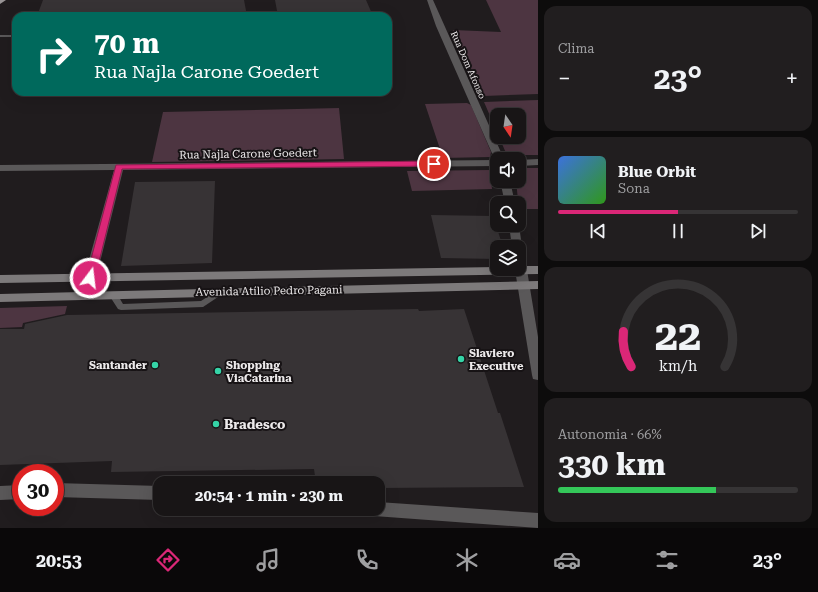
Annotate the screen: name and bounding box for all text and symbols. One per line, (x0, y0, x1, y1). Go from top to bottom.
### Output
text: 70 m (94, 27, 159, 60)
icon: right (28, 28, 80, 80)
street label: Rua Dom Afonso (449, 30, 488, 101)
text: Clima (558, 41, 594, 56)
text: Rua Najla Carone Goedert (94, 61, 319, 82)
text: 23° (654, 61, 702, 96)
text: − (558, 66, 570, 91)
text: + (786, 66, 798, 91)
north arrow (490, 108, 526, 144)
map controls (490, 108, 526, 276)
street label: Rua Najla Carone Goedert (179, 146, 317, 162)
pin (417, 147, 451, 181)
button: sound (490, 152, 526, 188)
icon: arrive (423, 153, 445, 175)
text: Blue Orbit (618, 163, 696, 181)
text: Sona (618, 181, 650, 196)
button: search (490, 196, 526, 232)
icon: previous (587, 220, 609, 242)
icon: pause (667, 220, 689, 242)
icon: next (747, 220, 769, 242)
button: layers (490, 240, 526, 276)
position arrow (69, 257, 111, 299)
street label: Avenida Atílio Pedro Pagani (195, 283, 343, 299)
text: 22 (655, 311, 701, 360)
place label: Slaviero Executive (469, 347, 524, 373)
marker: Slaviero Executive (456, 354, 466, 364)
text: km/h (659, 358, 697, 374)
place label: Santander (89, 359, 147, 372)
place label: Shopping ViaCatarina (226, 359, 292, 385)
marker: Santander (150, 360, 160, 370)
marker: Shopping ViaCatarina (213, 366, 223, 376)
place label: Bradesco (224, 417, 286, 432)
marker: Bradesco (211, 419, 221, 429)
text: Autonomia · 66% (558, 427, 662, 442)
text: 330 km (558, 447, 666, 482)
speed limit sign: 30 (12, 464, 64, 516)
text: 20:54 · 1 min · 230 m (195, 487, 343, 505)
icon: directions (154, 546, 182, 574)
icon: music (254, 546, 282, 574)
icon: phone (353, 546, 381, 574)
icon: climate (453, 546, 481, 574)
icon: car (553, 546, 581, 574)
icon: filters (653, 546, 681, 574)
text: 20:53 (36, 550, 82, 571)
text: 23° (753, 550, 782, 571)

